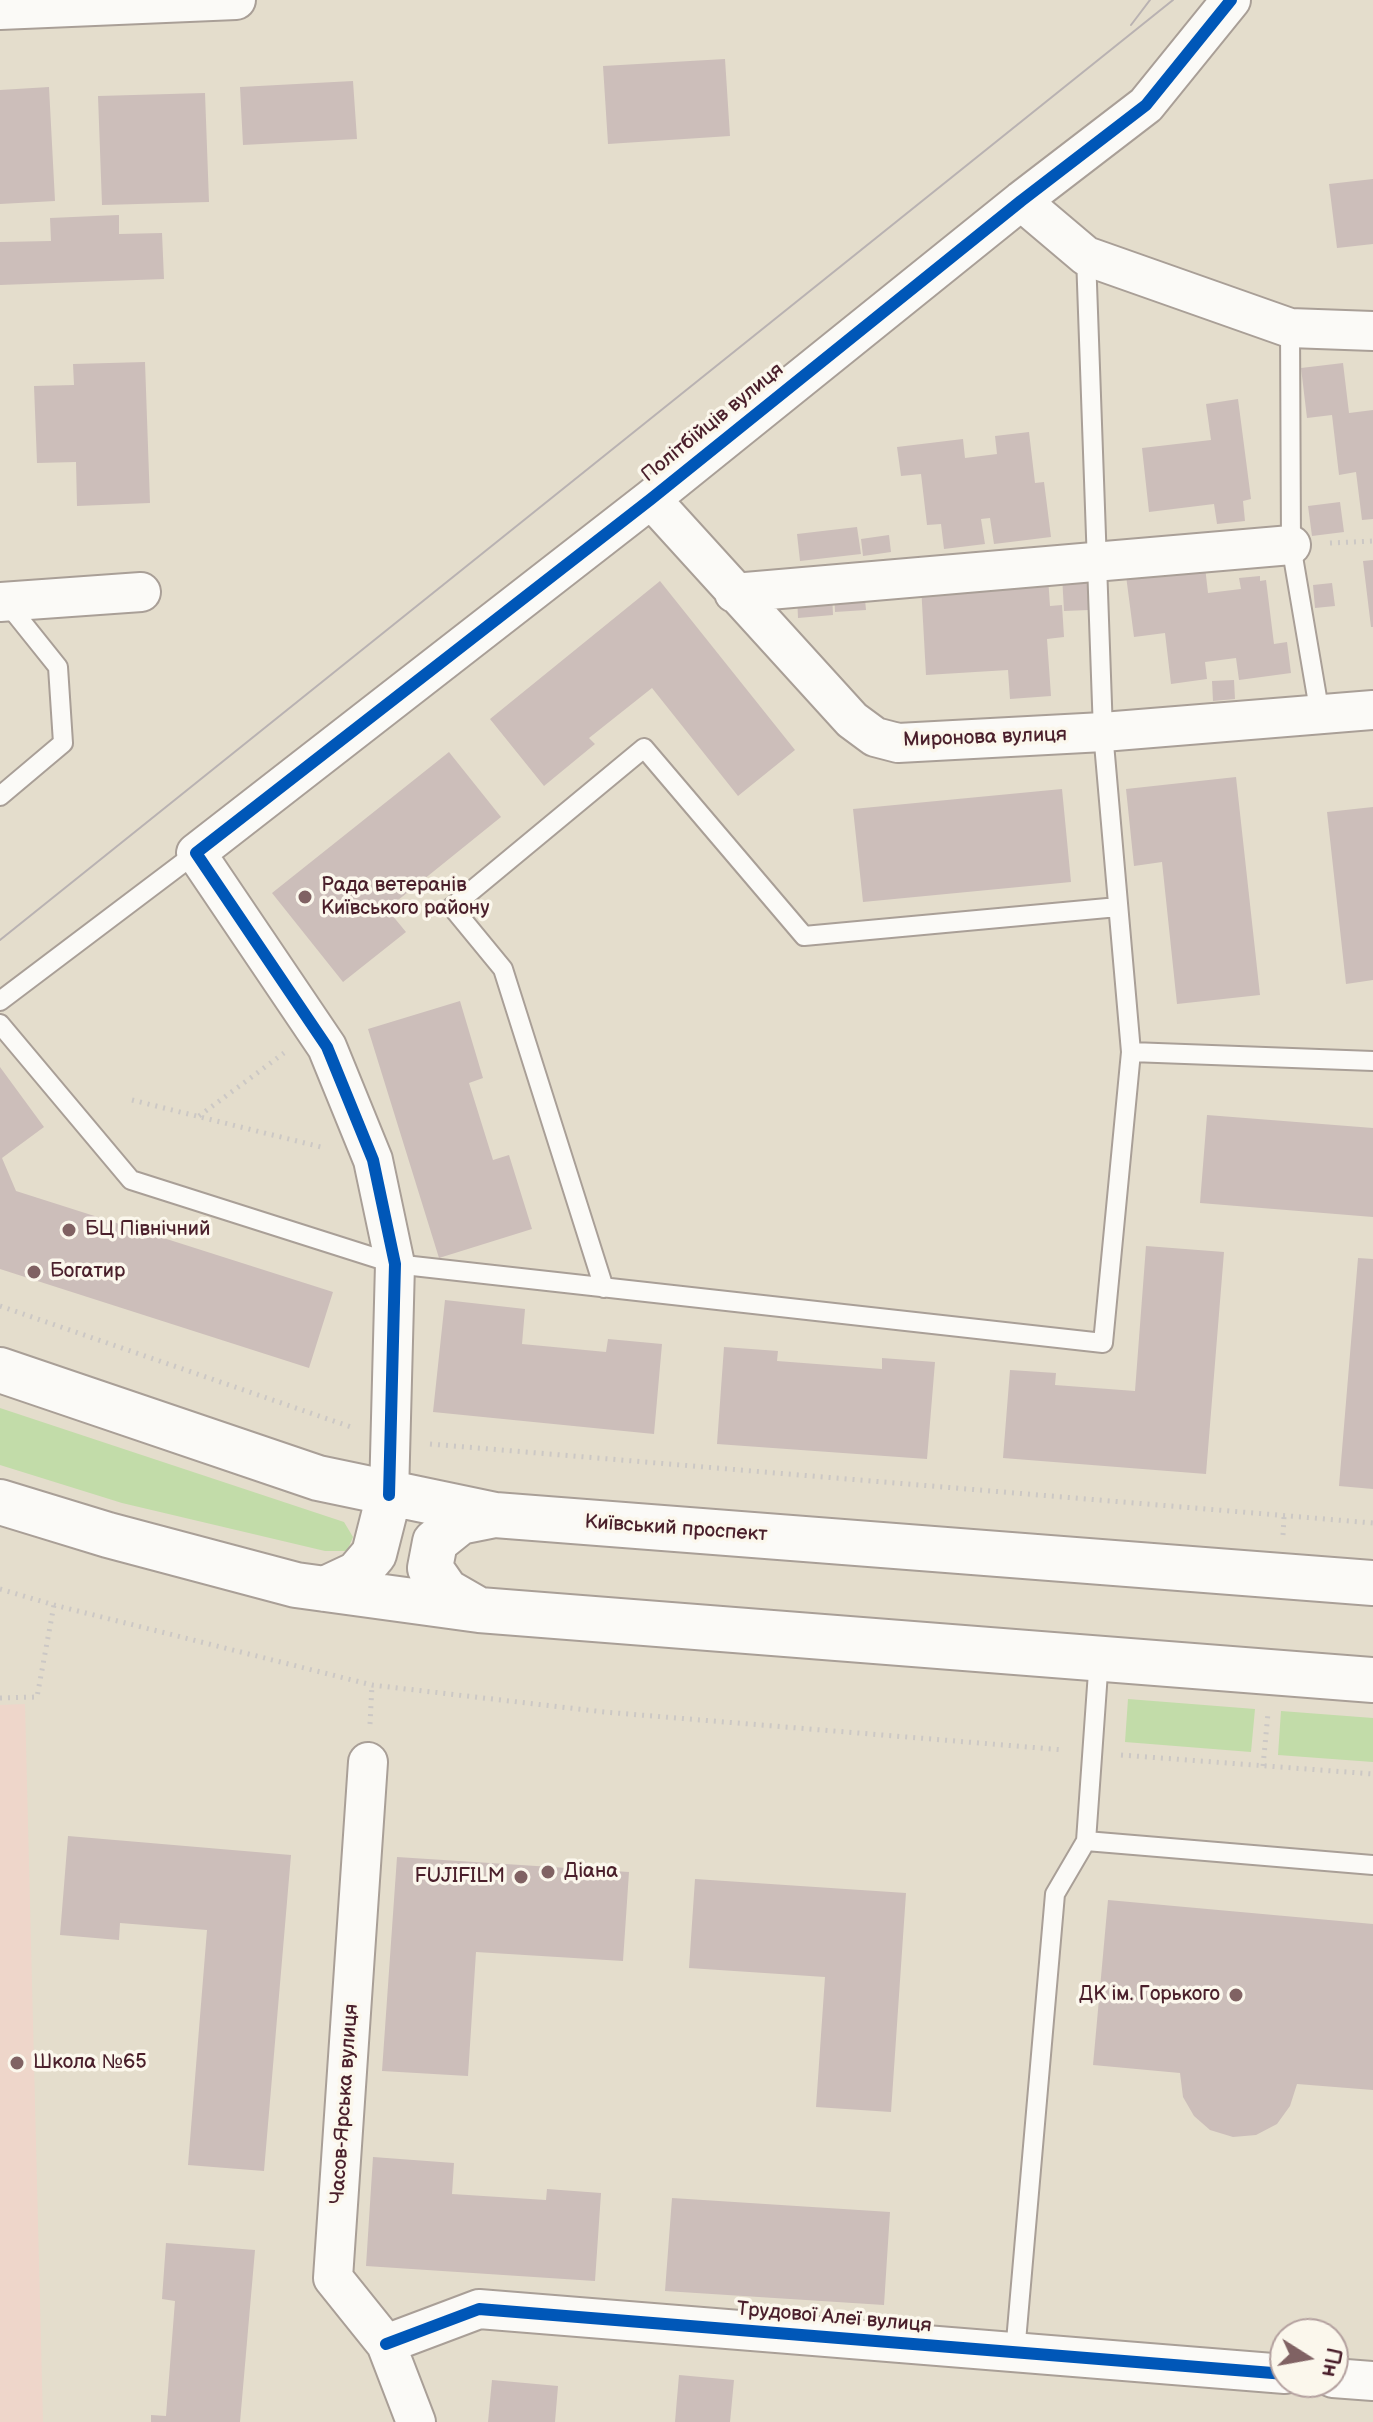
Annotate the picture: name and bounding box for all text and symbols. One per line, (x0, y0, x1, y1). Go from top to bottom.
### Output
street label: Політбійців вулиця (637, 358, 789, 488)
street label: Миронова вулиця (903, 723, 1067, 753)
place label: Рада ветеранів Київського району (321, 874, 489, 921)
marker: Рада ветеранів Київського району (296, 888, 314, 906)
place label: БЦ Північний (85, 1218, 210, 1242)
marker: БЦ Північний (60, 1221, 78, 1239)
place label: Богатир (50, 1260, 125, 1284)
marker: Богатир (25, 1263, 43, 1281)
street label: Київський проспект (584, 1511, 768, 1547)
place label: Діана (564, 1860, 618, 1884)
marker: Діана (539, 1863, 557, 1881)
place label: FUJIFILM (415, 1865, 505, 1889)
marker: FUJIFILM (512, 1868, 530, 1886)
place label: ДК ім. Горького (1079, 1983, 1220, 2007)
marker: ДК ім. Горького (1227, 1986, 1245, 2004)
street label: Часов-Ярська вулиця (326, 2003, 364, 2205)
place label: Школа №65 (33, 2051, 147, 2075)
marker: Школа №65 (8, 2054, 26, 2072)
street label: Трудової Алеї вулиця (736, 2298, 932, 2338)
north arrow (1269, 2318, 1349, 2398)
text: Пн (1315, 2345, 1347, 2379)

